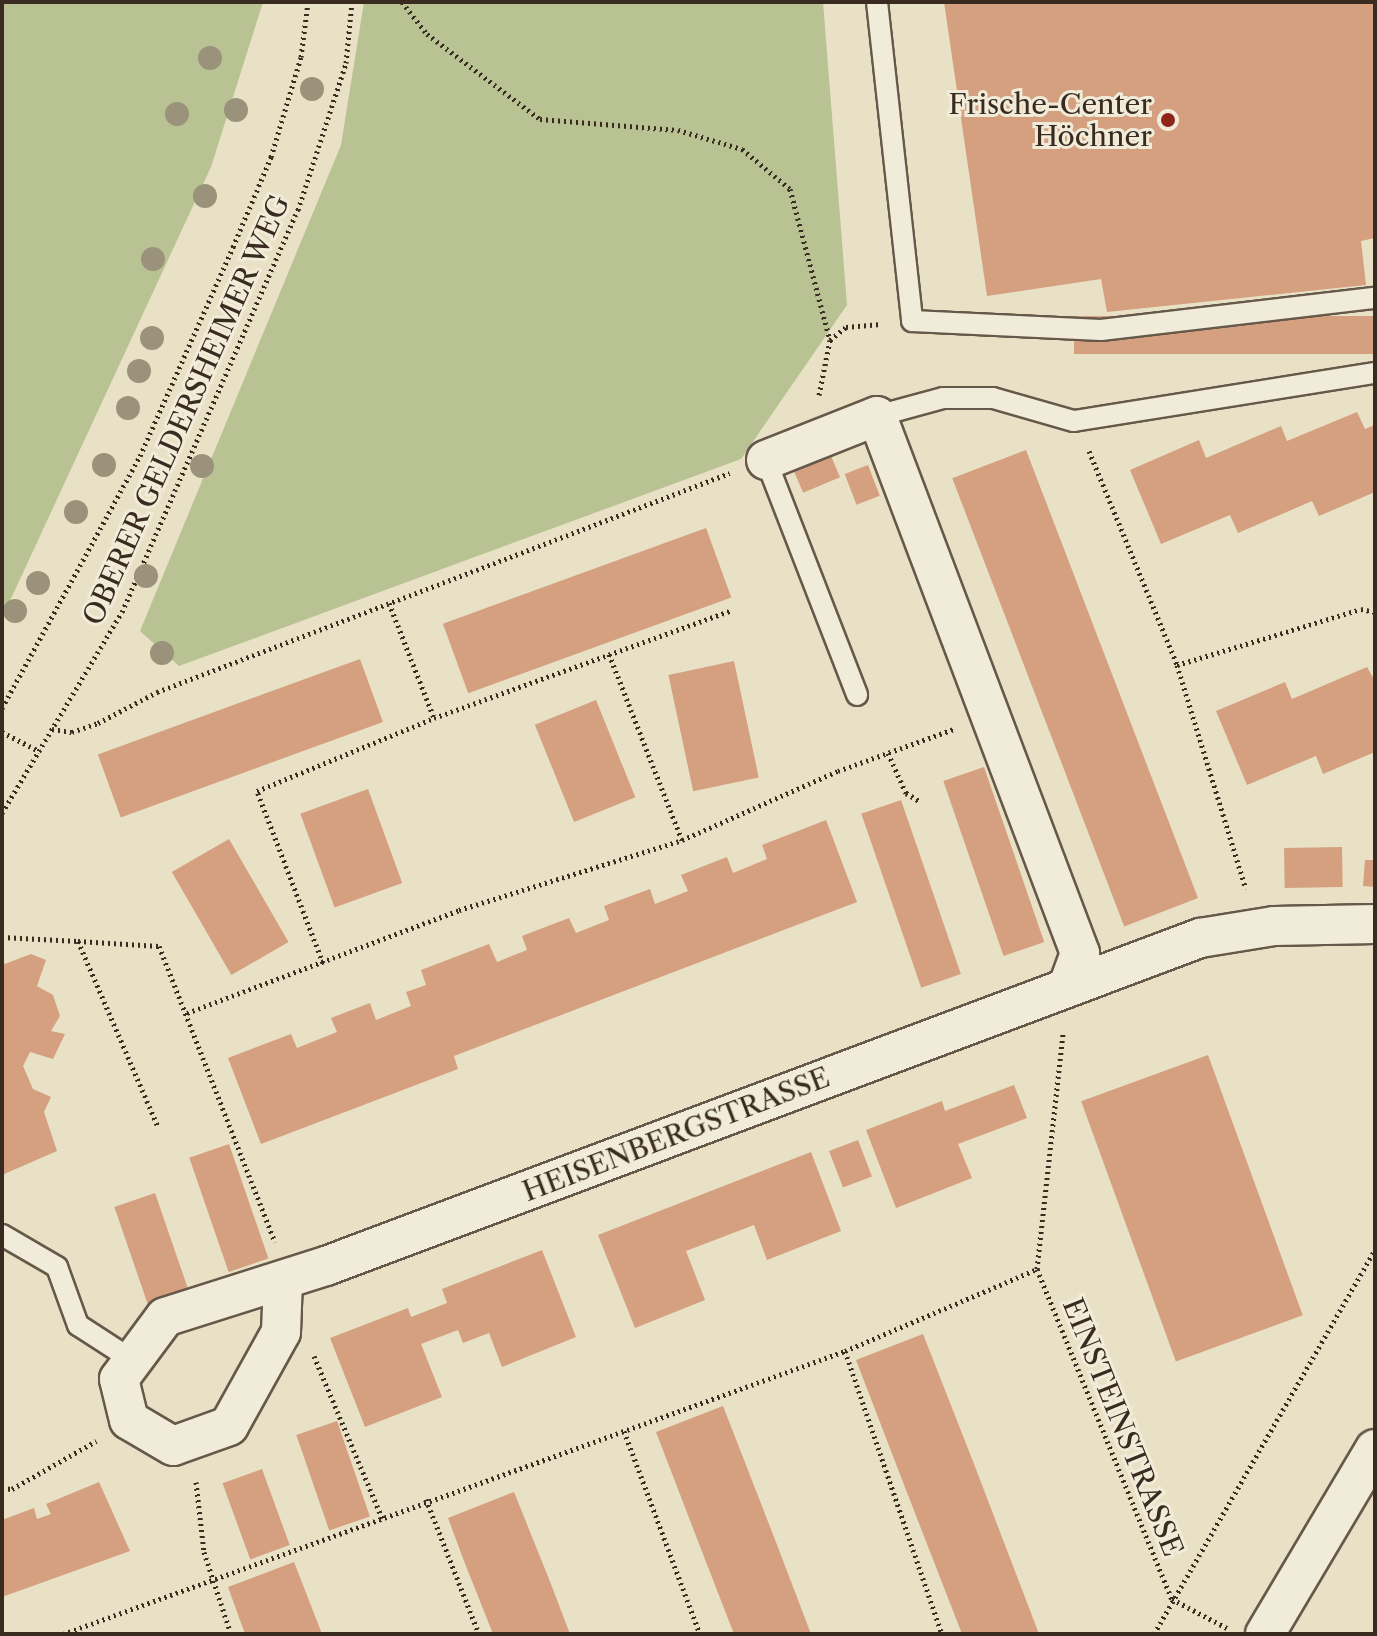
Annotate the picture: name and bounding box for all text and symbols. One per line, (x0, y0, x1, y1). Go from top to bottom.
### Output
place label: Frische-Center Höchner (949, 87, 1152, 153)
marker: Frische-Center Höchner (1159, 111, 1177, 129)
street label: OBERER GELDERSHEIMER WEG (75, 188, 297, 632)
street label: HEISENBERGSTRASSE (518, 1060, 834, 1208)
street label: EINSTEINSTRASSE (1056, 1293, 1190, 1561)

